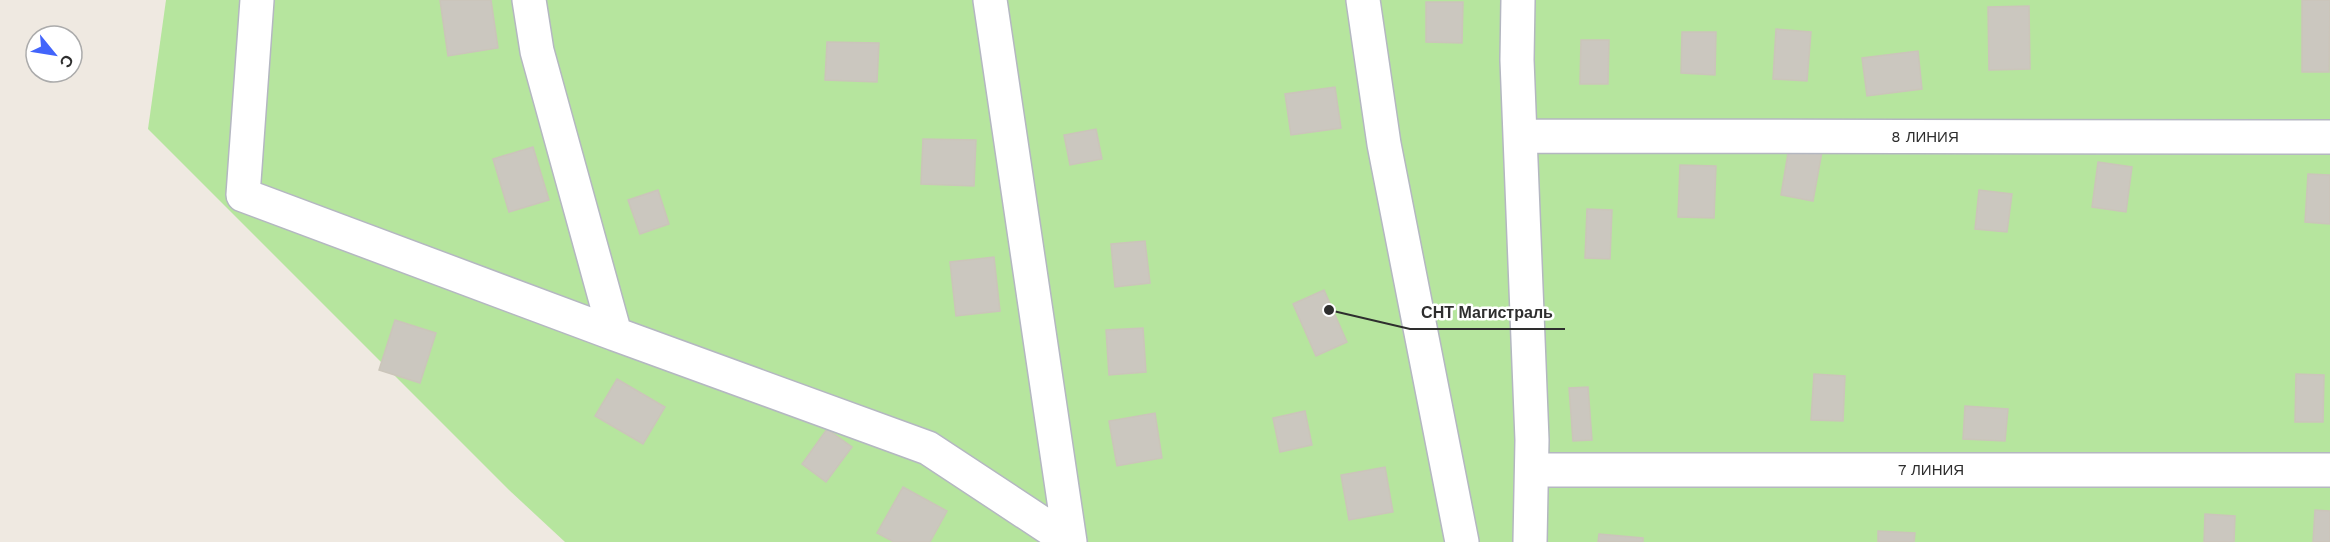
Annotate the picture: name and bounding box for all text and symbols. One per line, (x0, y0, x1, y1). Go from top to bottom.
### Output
north arrow (24, 24, 84, 84)
text: С (55, 51, 78, 71)
street label: 8 ЛИНИЯ (1891, 128, 1959, 146)
callout: СНТ Магистраль (1410, 295, 1565, 329)
text: СНТ Магистраль (1421, 303, 1553, 322)
street label: 7 ЛИНИЯ (1898, 461, 1964, 479)

